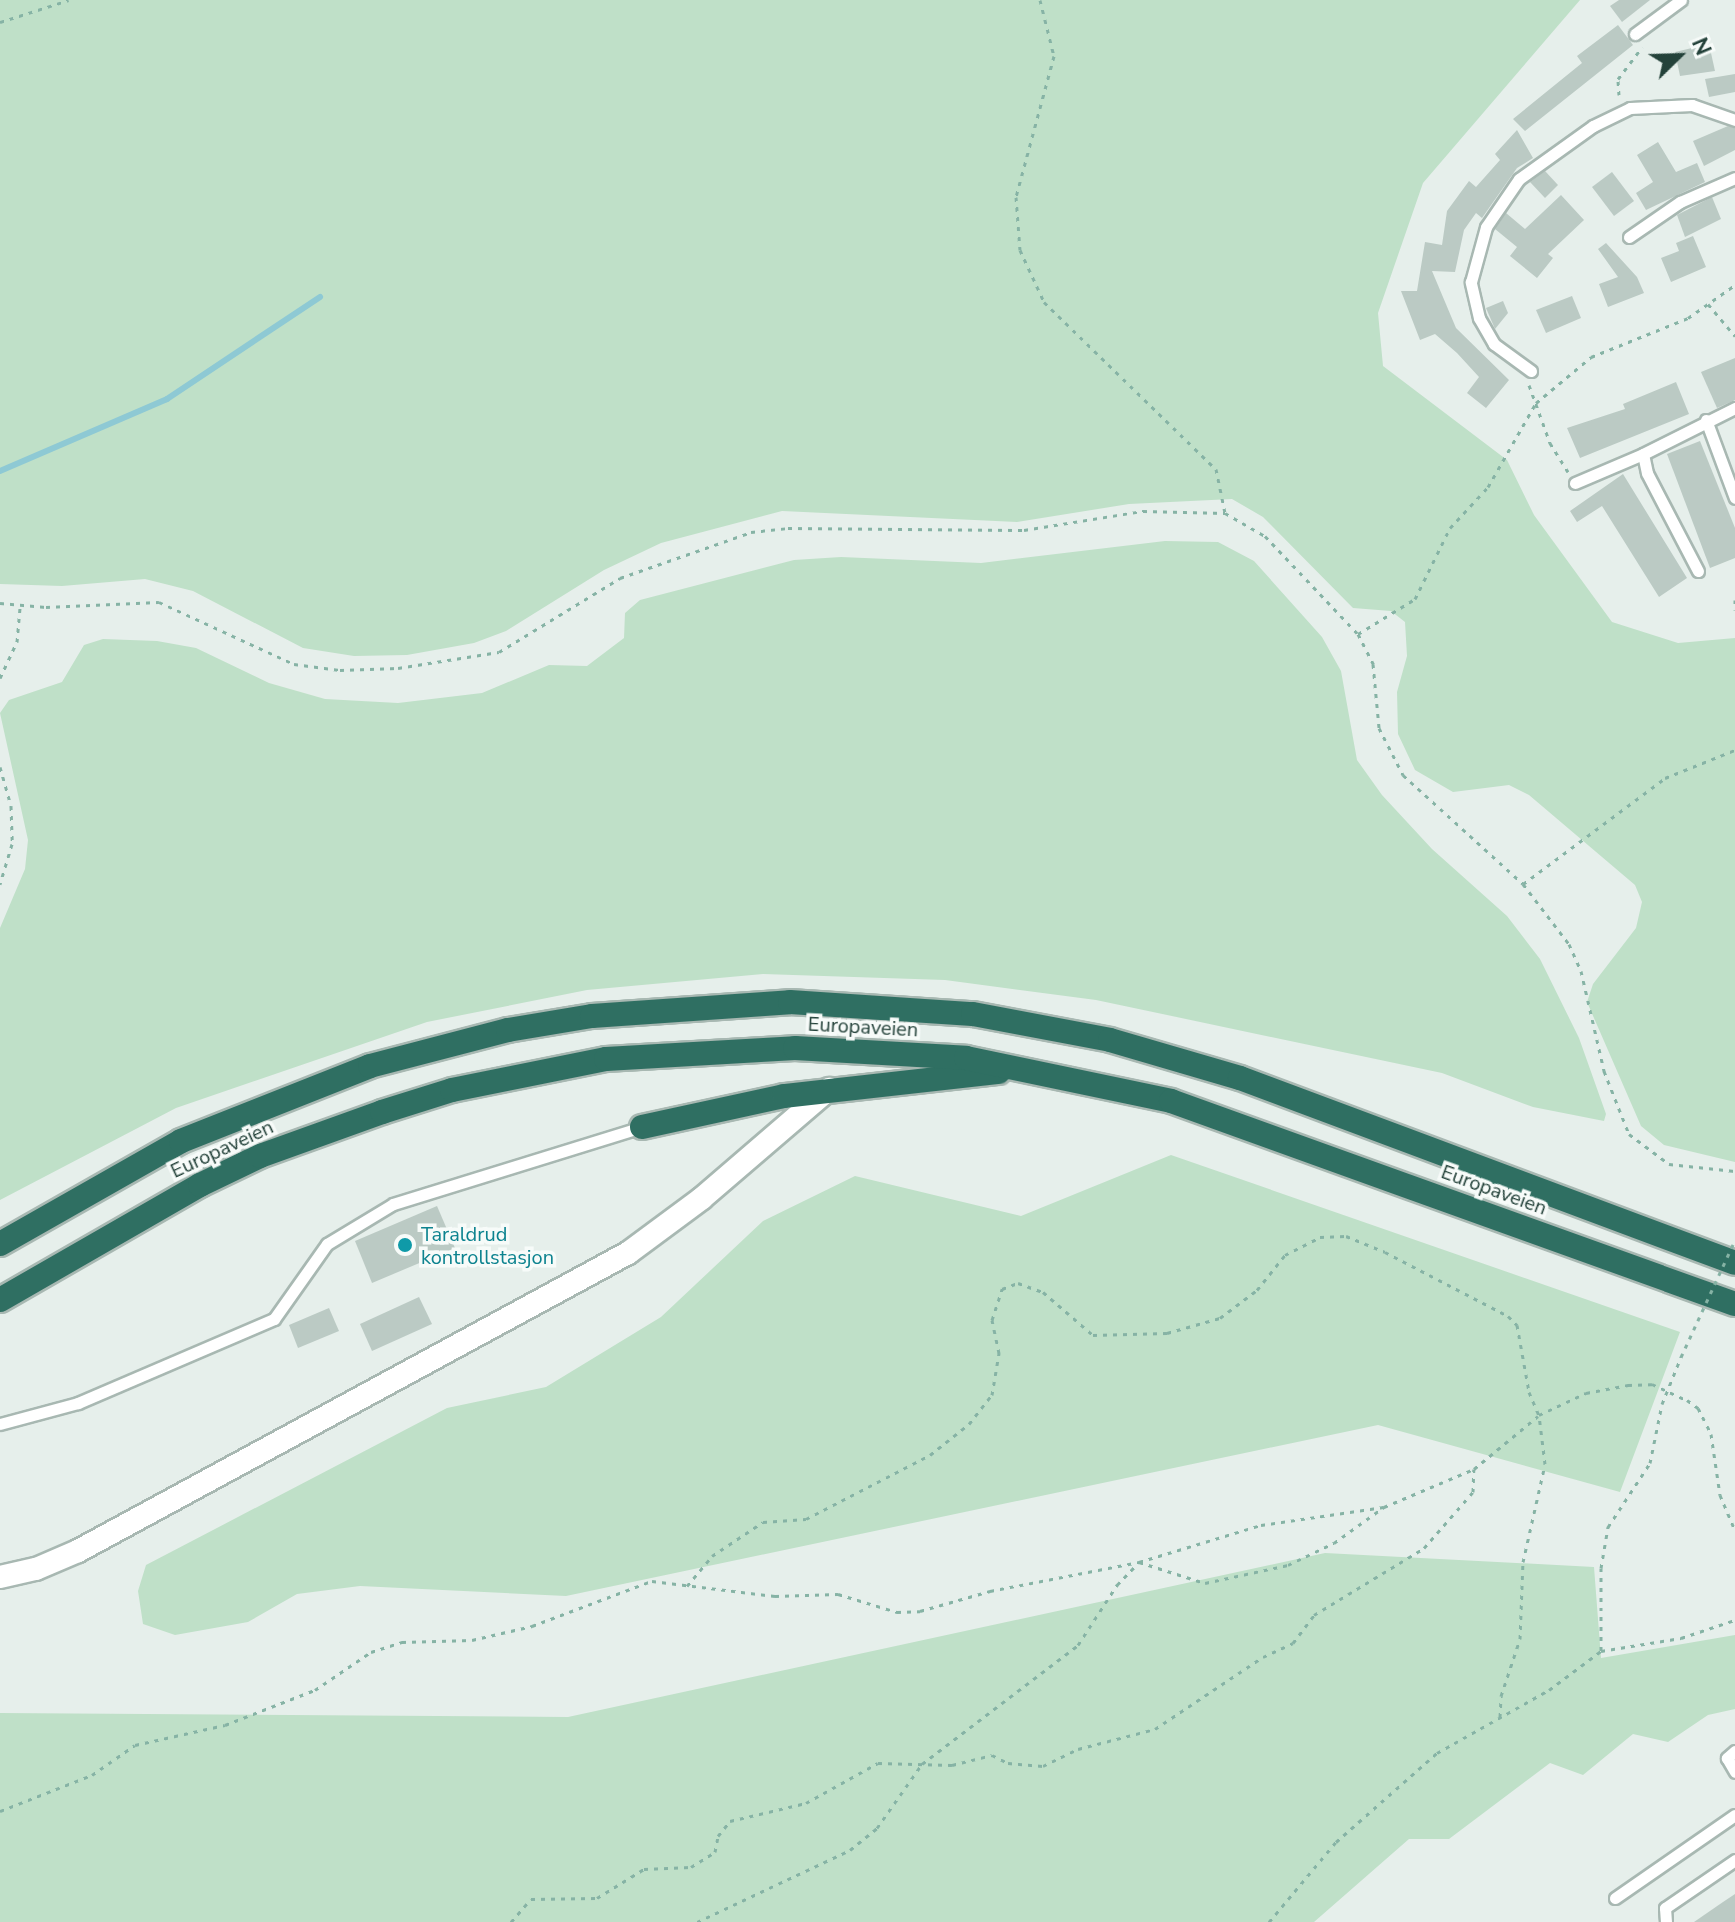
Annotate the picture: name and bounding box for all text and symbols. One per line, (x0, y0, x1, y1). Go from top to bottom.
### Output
north arrow (1639, 16, 1719, 96)
text: N (1684, 33, 1718, 60)
street label: Europaveien (807, 1012, 919, 1042)
street label: Europaveien (167, 1115, 277, 1183)
street label: Europaveien (1438, 1160, 1550, 1220)
place label: Taraldrud kontrollstasjon (421, 1222, 554, 1269)
marker: Taraldrud kontrollstasjon (396, 1236, 414, 1254)

